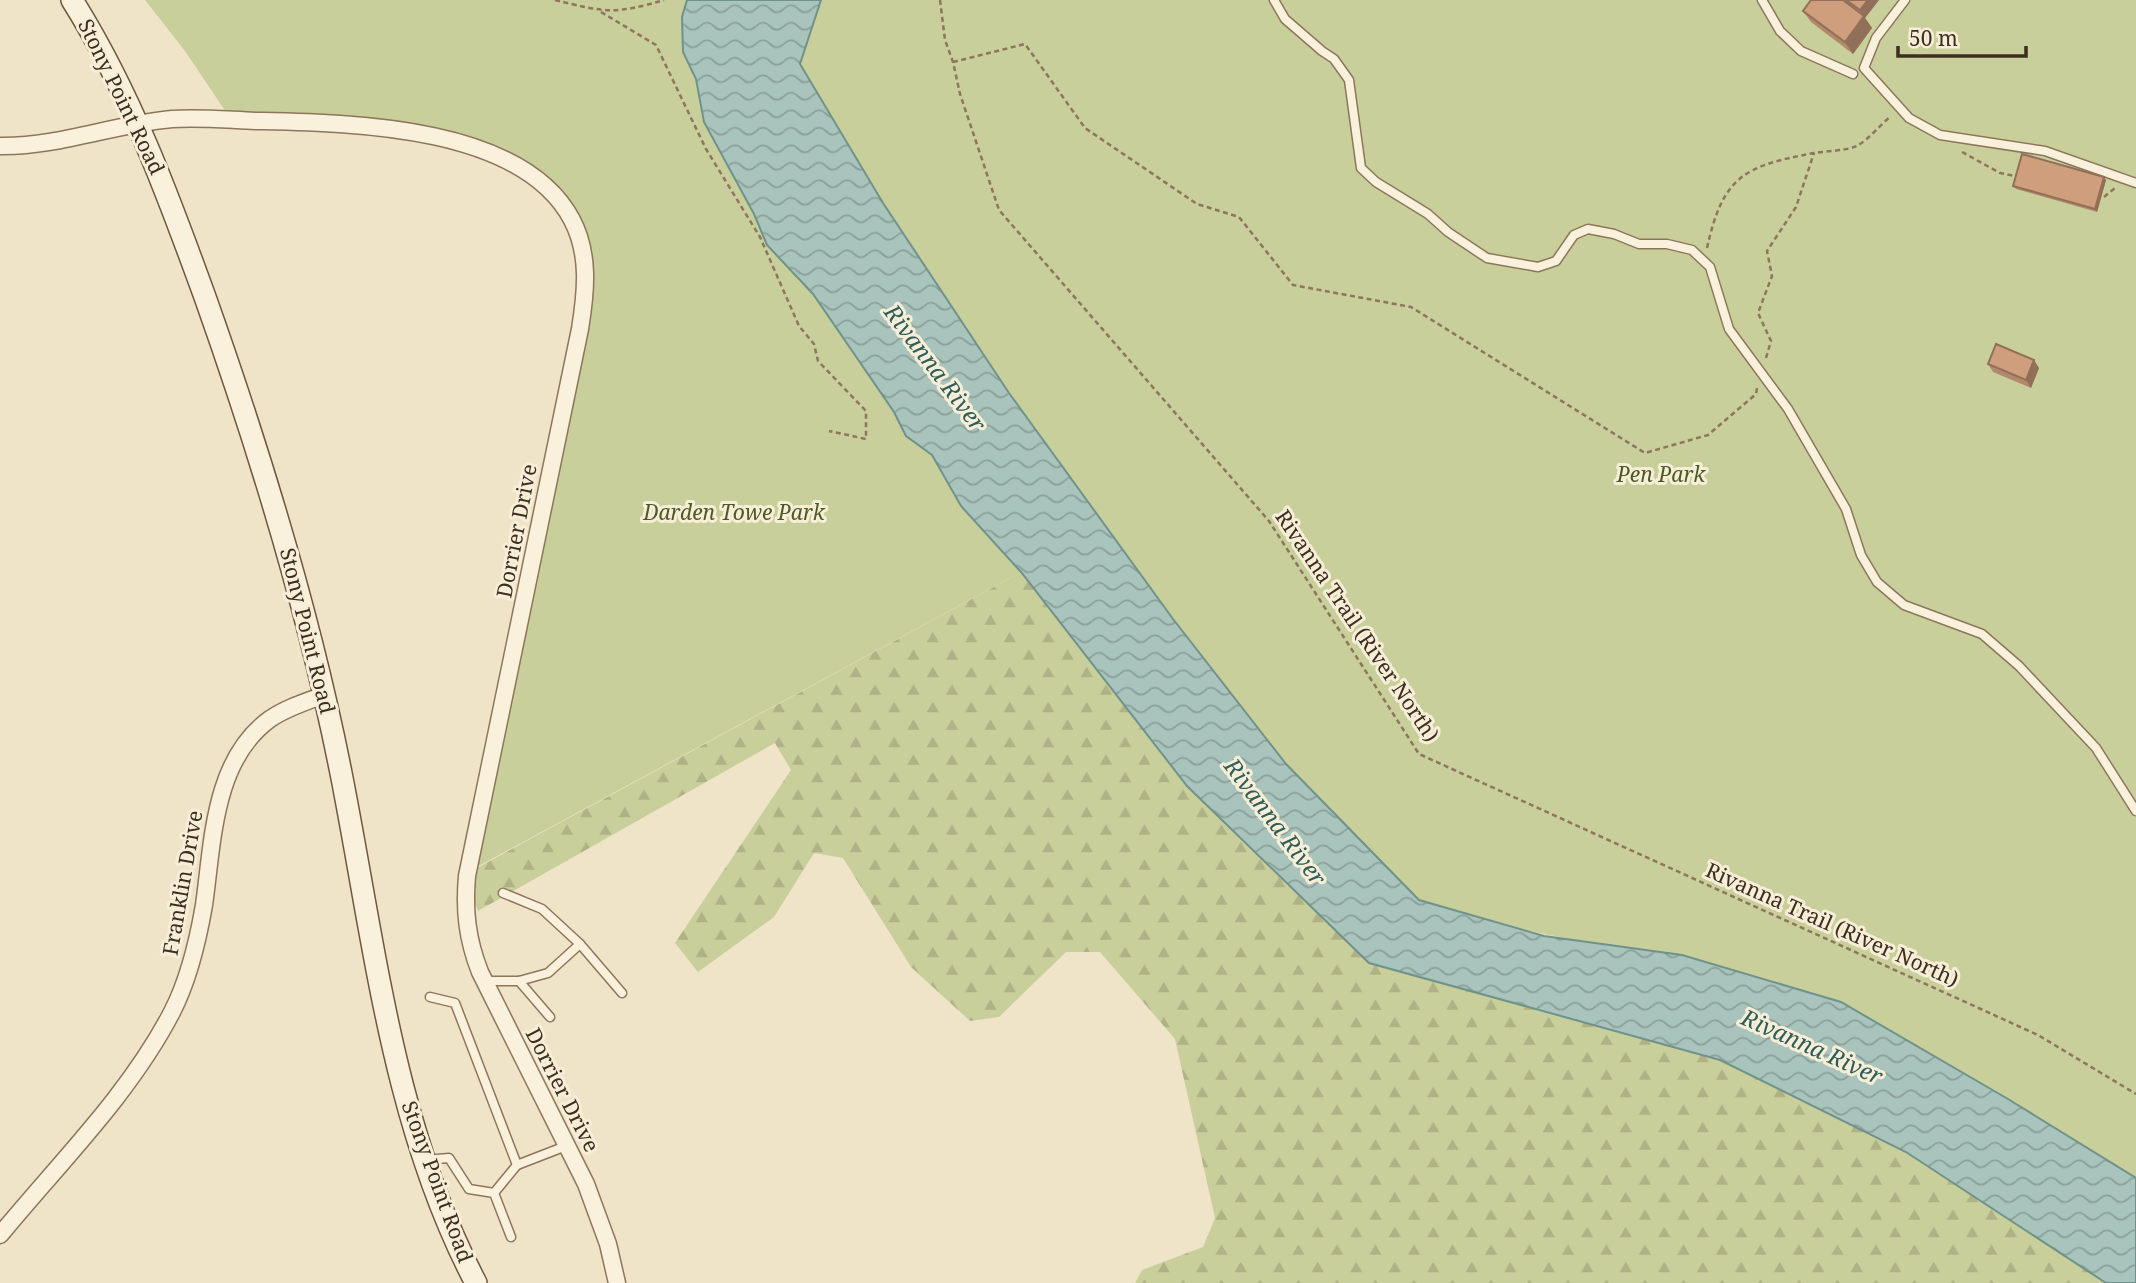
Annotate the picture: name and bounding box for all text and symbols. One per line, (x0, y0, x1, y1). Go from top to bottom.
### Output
street label: Stony Point Road (72, 14, 172, 179)
scale bar (1898, 14, 2026, 58)
text: 50 m (1909, 24, 1958, 52)
water label: Rivanna River (877, 296, 994, 438)
park label: Pen Park (1616, 460, 1706, 488)
street label: Dorrier Drive (489, 462, 543, 600)
park label: Darden Towe Park (642, 498, 826, 526)
street label: Rivanna Trail (River North) (1270, 504, 1446, 747)
street label: Stony Point Road (274, 545, 342, 717)
water label: Rivanna River (1217, 750, 1334, 892)
street label: Franklin Drive (155, 808, 209, 958)
street label: Rivanna Trail (River North) (1701, 856, 1963, 993)
water label: Rivanna River (1736, 1000, 1888, 1092)
street label: Dorrier Drive (520, 1023, 606, 1156)
street label: Stony Point Road (396, 1097, 480, 1266)

